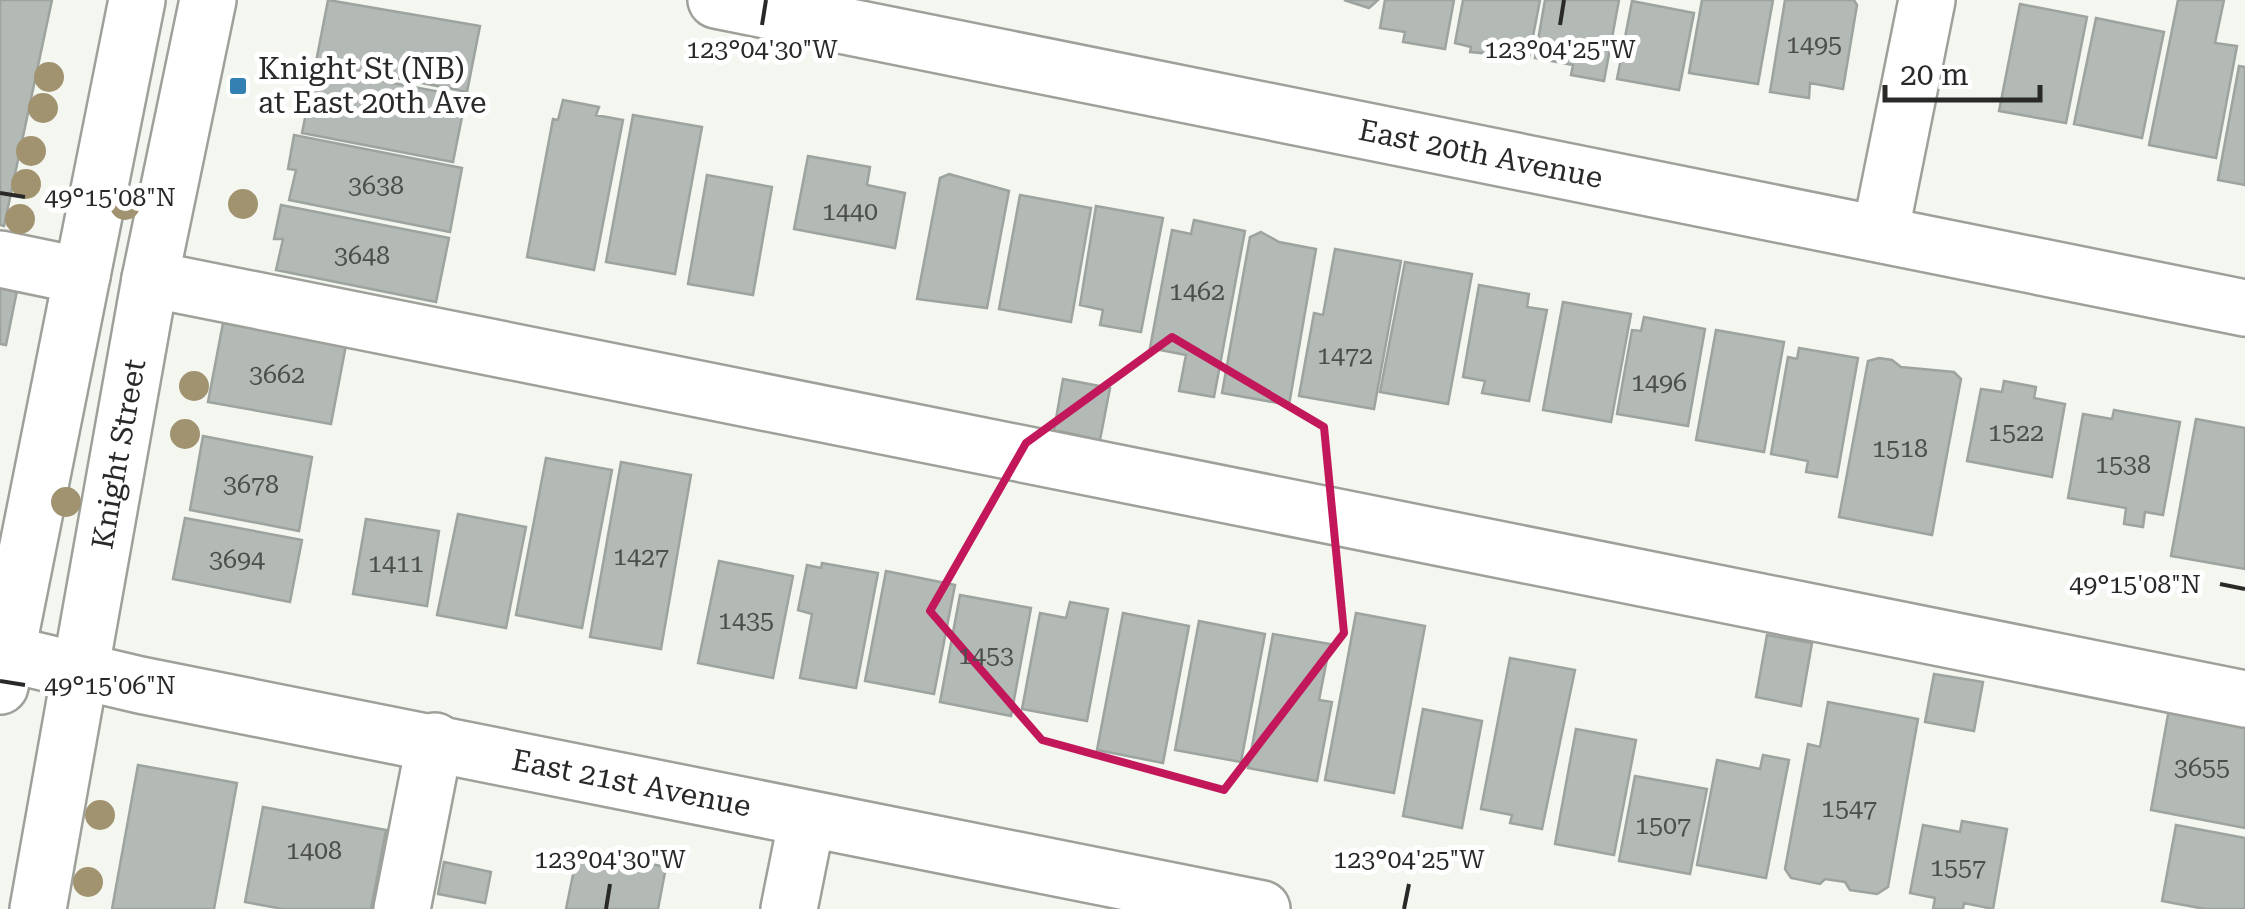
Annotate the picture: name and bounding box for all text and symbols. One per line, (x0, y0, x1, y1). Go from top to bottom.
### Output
house number: 1495 (1786, 30, 1842, 59)
text: 123°04'30"W (686, 35, 838, 64)
text: 123°04'25"W (1484, 35, 1636, 64)
scale bar (1885, 40, 2040, 102)
place label: Knight St (NB) at East 20th Ave (258, 51, 486, 120)
text: 20 m (1900, 57, 1969, 92)
marker: Knight St (NB) at East 20th Ave (227, 75, 249, 97)
street label: East 20th Avenue (1356, 112, 1606, 195)
house number: 3638 (348, 171, 404, 200)
text: 49°15'08"N (44, 183, 176, 212)
house number: 1440 (822, 197, 878, 226)
house number: 3648 (334, 241, 390, 270)
house number: 1462 (1169, 277, 1225, 306)
house number: 1472 (1317, 341, 1373, 370)
street label: Knight Street (84, 356, 152, 552)
house number: 3662 (249, 360, 305, 389)
house number: 1496 (1631, 368, 1687, 397)
house number: 1522 (1988, 418, 2044, 447)
house number: 1518 (1872, 434, 1928, 463)
house number: 1538 (2095, 450, 2151, 479)
house number: 3678 (223, 470, 279, 499)
house number: 1427 (613, 542, 669, 571)
house number: 3694 (209, 545, 265, 574)
house number: 1411 (368, 549, 424, 578)
text: 49°15'08"N (2069, 570, 2201, 599)
house number: 1435 (718, 606, 774, 635)
house number: 1453 (958, 641, 1014, 670)
text: 49°15'06"N (44, 671, 176, 700)
street label: East 21st Avenue (509, 742, 754, 824)
house number: 3655 (2174, 753, 2230, 782)
house number: 1547 (1821, 794, 1877, 823)
house number: 1507 (1635, 811, 1691, 840)
house number: 1408 (286, 836, 342, 865)
text: 123°04'30"W (534, 845, 686, 874)
text: 123°04'25"W (1333, 845, 1485, 874)
house number: 1557 (1930, 853, 1986, 882)

